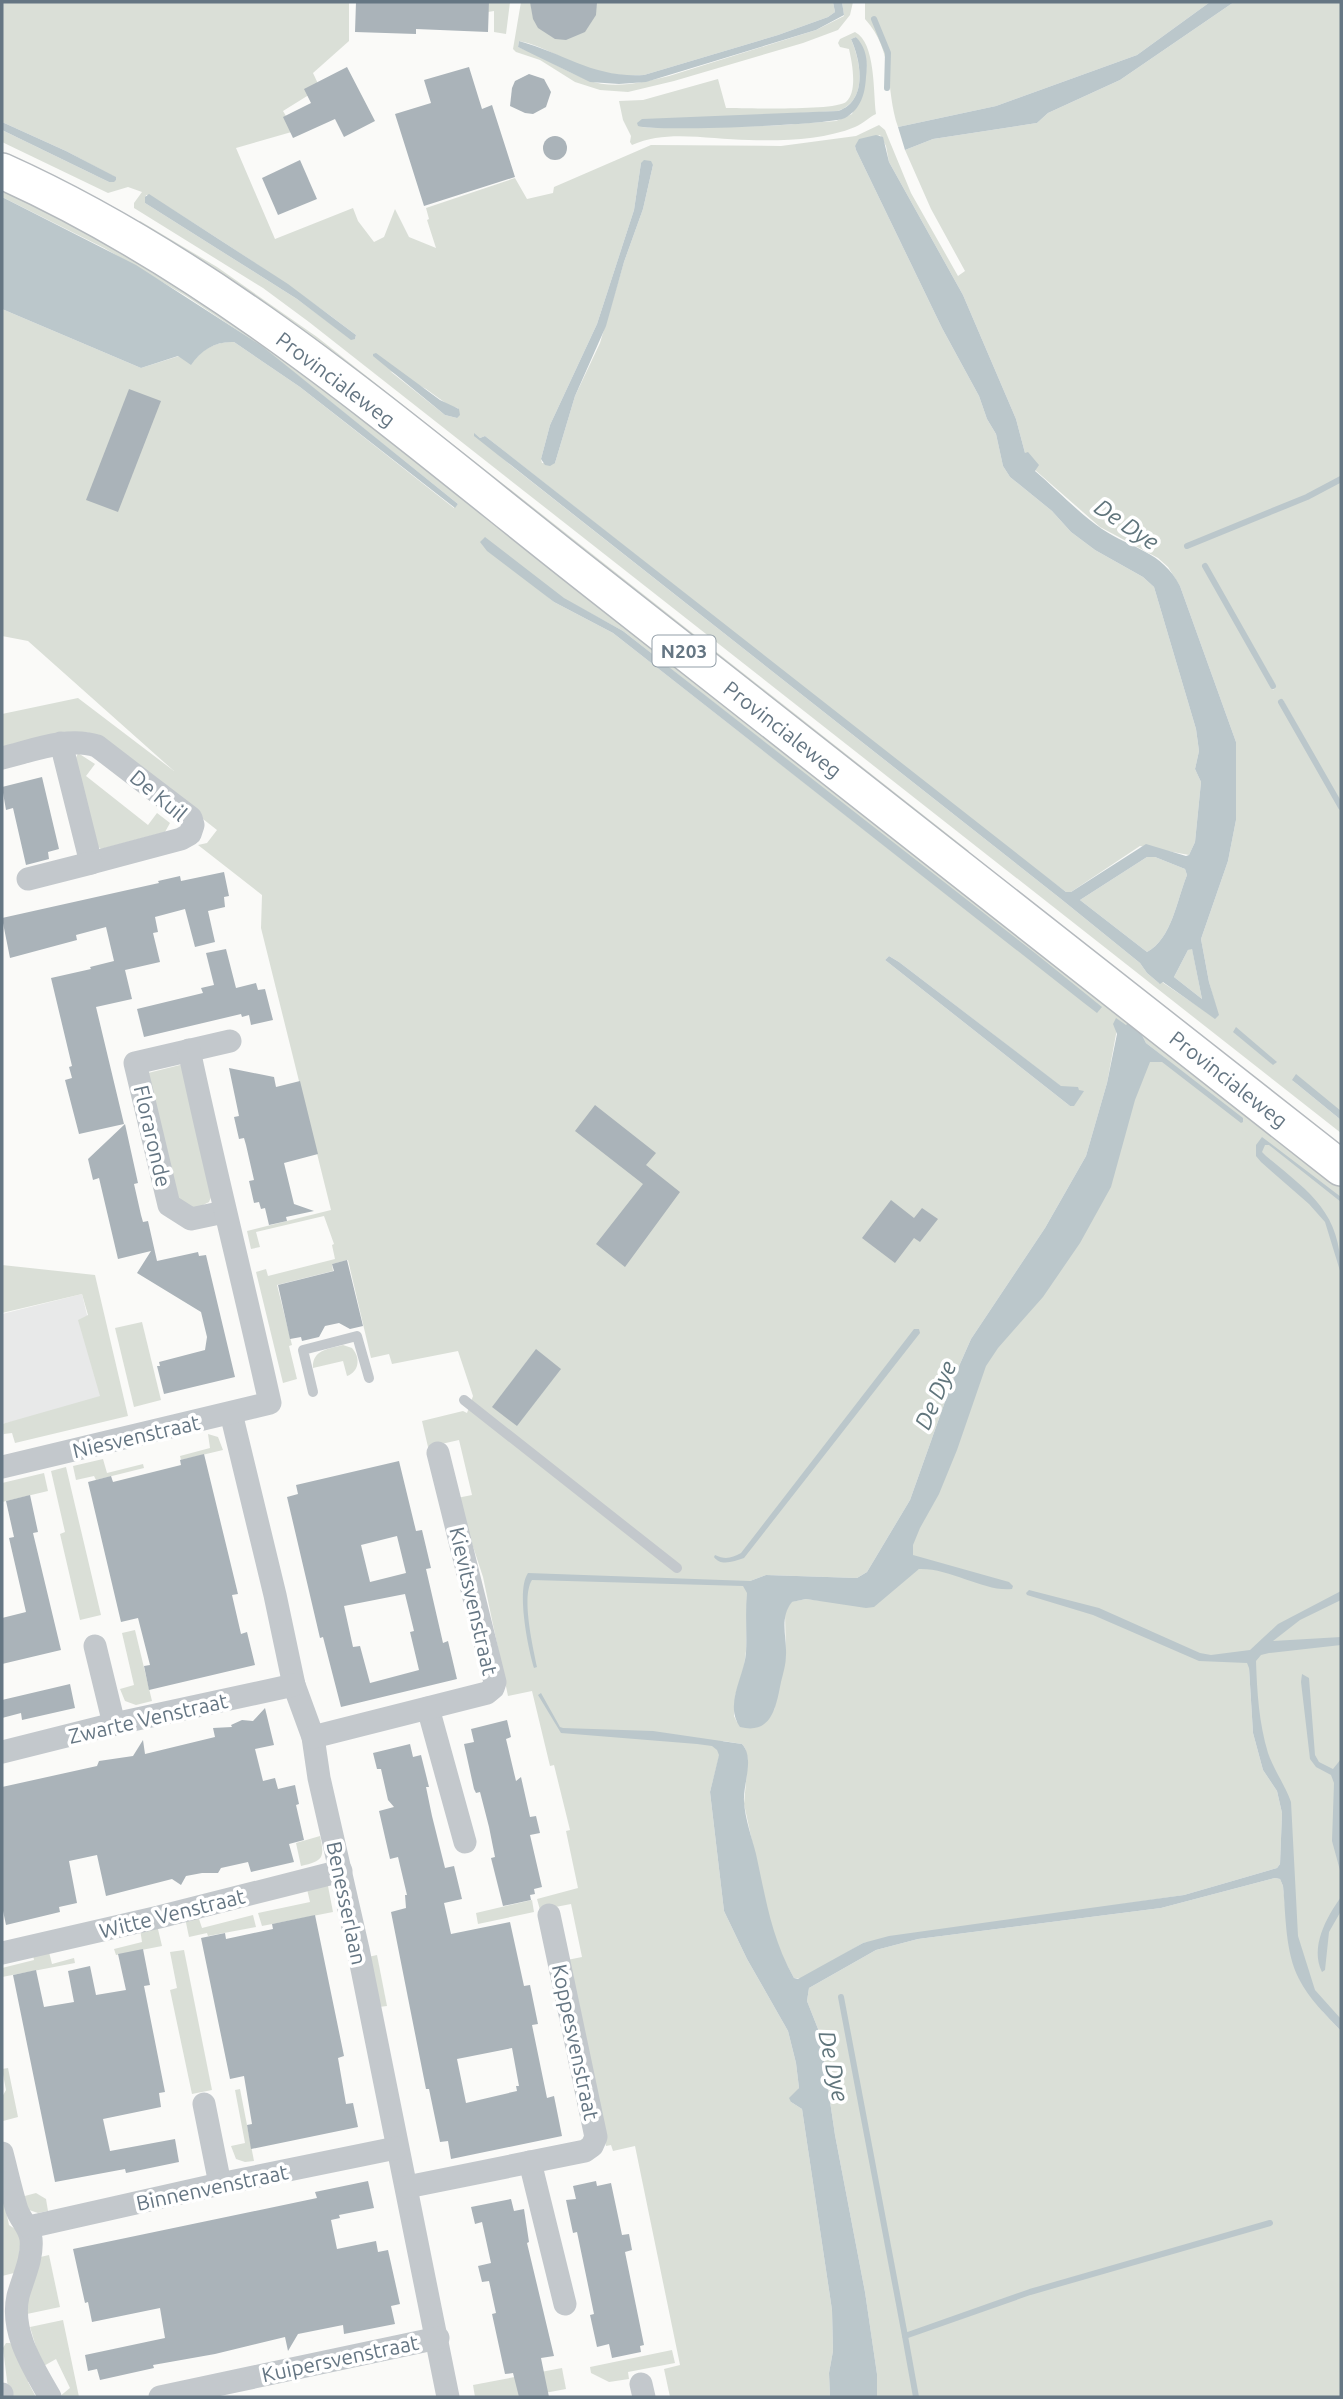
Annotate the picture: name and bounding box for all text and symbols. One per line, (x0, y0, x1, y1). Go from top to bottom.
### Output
street label: Provincialeweg (272, 326, 400, 432)
water label: De Dye (1090, 494, 1164, 555)
road number: N203 (652, 636, 716, 666)
street label: Provincialeweg (719, 676, 847, 782)
street label: De Kuil (126, 764, 192, 826)
street label: Provincialeweg (1165, 1026, 1293, 1132)
street label: Floraronde (130, 1083, 176, 1189)
water label: De Dye (909, 1357, 961, 1433)
street label: Niesvenstraat (70, 1410, 202, 1462)
street label: Kievitsvenstraat (445, 1524, 503, 1678)
street label: Zwarte Venstraat (66, 1688, 230, 1748)
street label: Benesserlaan (322, 1839, 372, 1967)
street label: Witte Venstraat (97, 1883, 247, 1943)
street label: Koppesvenstraat (548, 1962, 604, 2122)
water label: De Dye (814, 2028, 854, 2104)
street label: Binnenvenstraat (134, 2159, 290, 2215)
street label: Kuipersvenstraat (259, 2330, 421, 2386)

